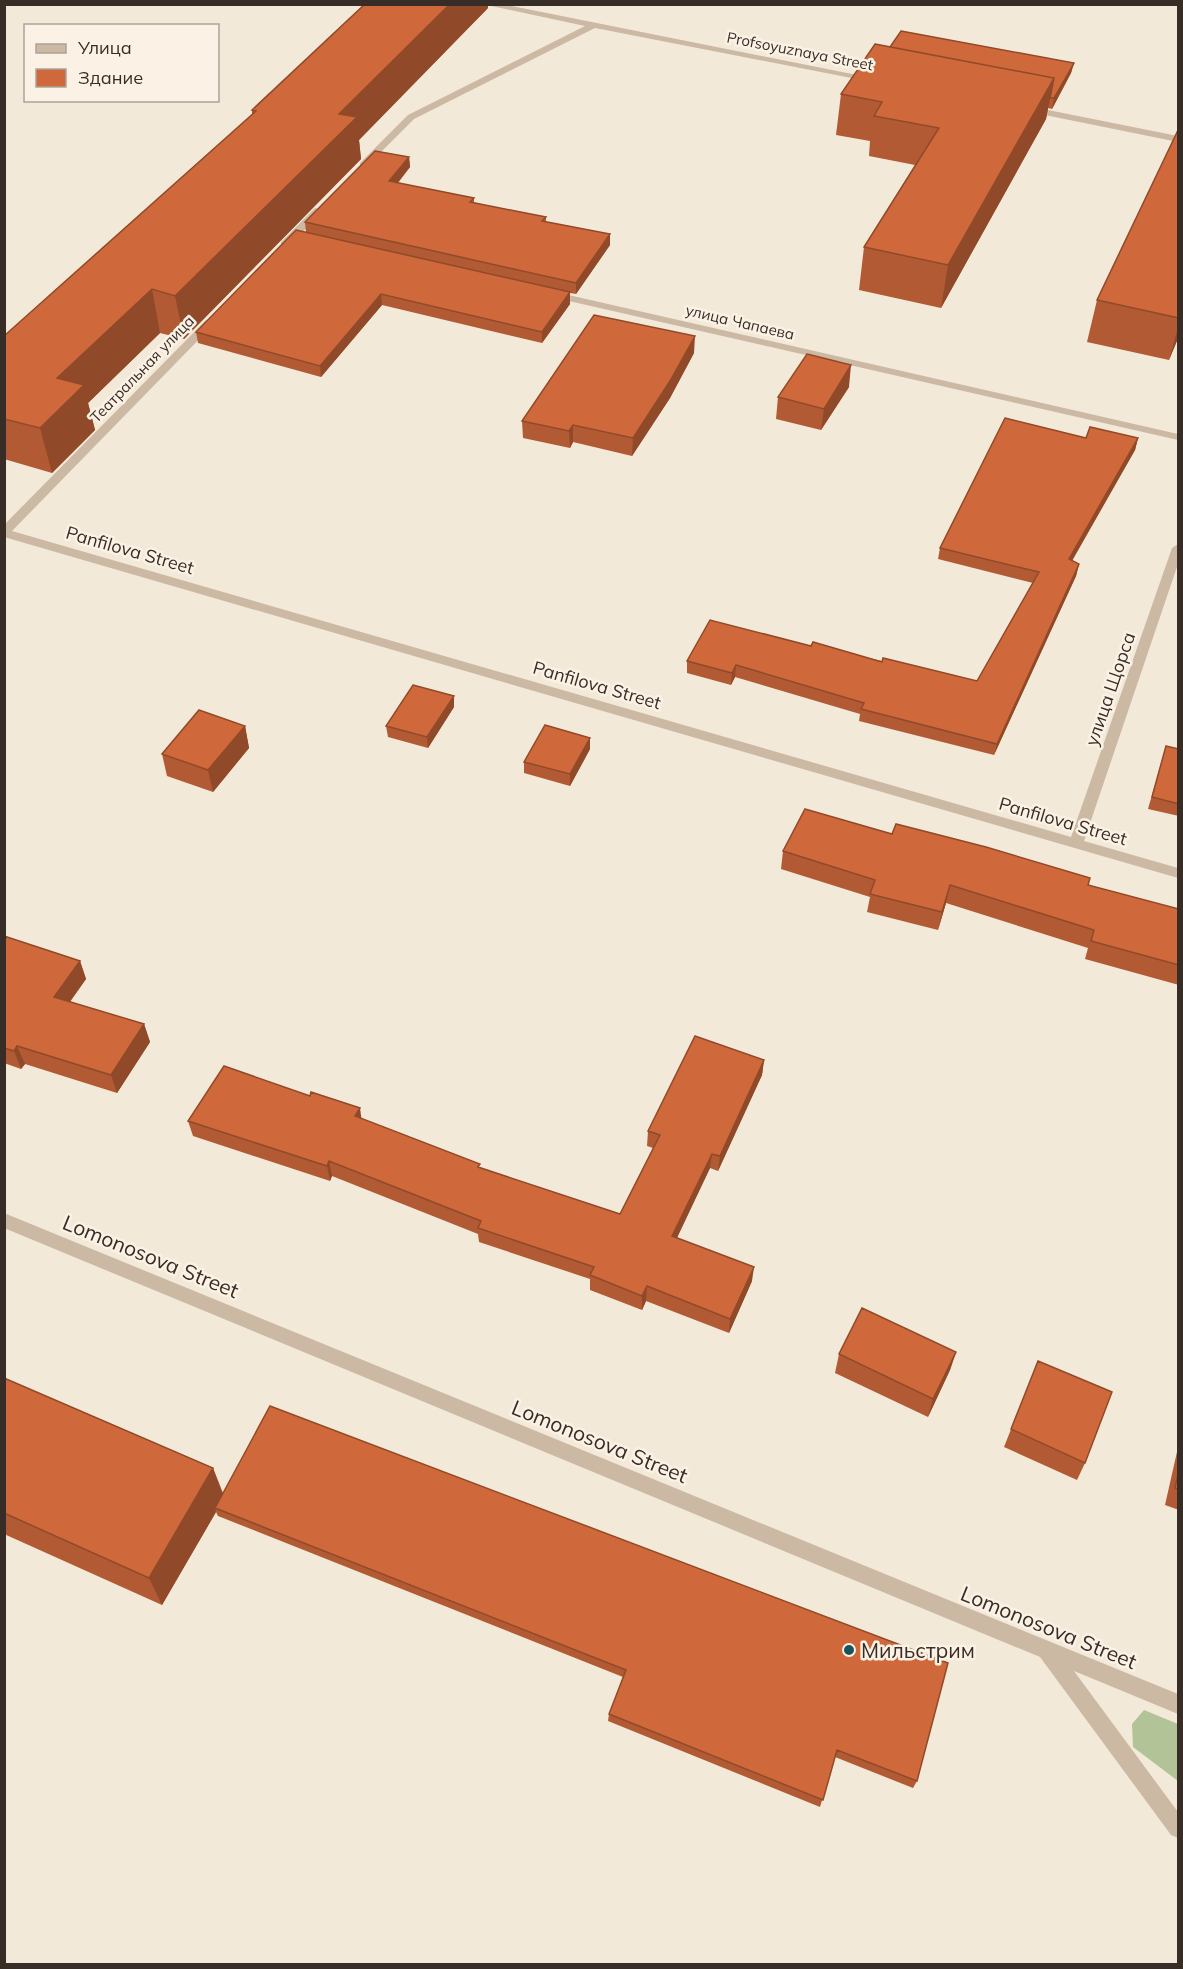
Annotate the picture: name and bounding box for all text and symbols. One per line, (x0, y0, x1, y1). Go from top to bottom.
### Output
legend (24, 24, 219, 102)
street label: Profsoyuznaya Street (725, 27, 875, 75)
text: Улица (77, 36, 132, 59)
text: Здание (78, 66, 143, 89)
street label: улица Чапаева (684, 300, 796, 344)
street label: Театральная улица (86, 311, 198, 427)
street label: Panfilova Street (63, 521, 197, 579)
street label: улица Щорса (1080, 629, 1140, 749)
street label: Panfilova Street (530, 656, 664, 714)
street label: Panfilova Street (996, 792, 1130, 850)
street label: Lomonosova Street (59, 1209, 243, 1303)
street label: Lomonosova Street (508, 1394, 692, 1488)
street label: Lomonosova Street (957, 1580, 1141, 1674)
place label: Мильстрим (861, 1637, 975, 1663)
marker: Мильстрим (842, 1643, 856, 1657)

